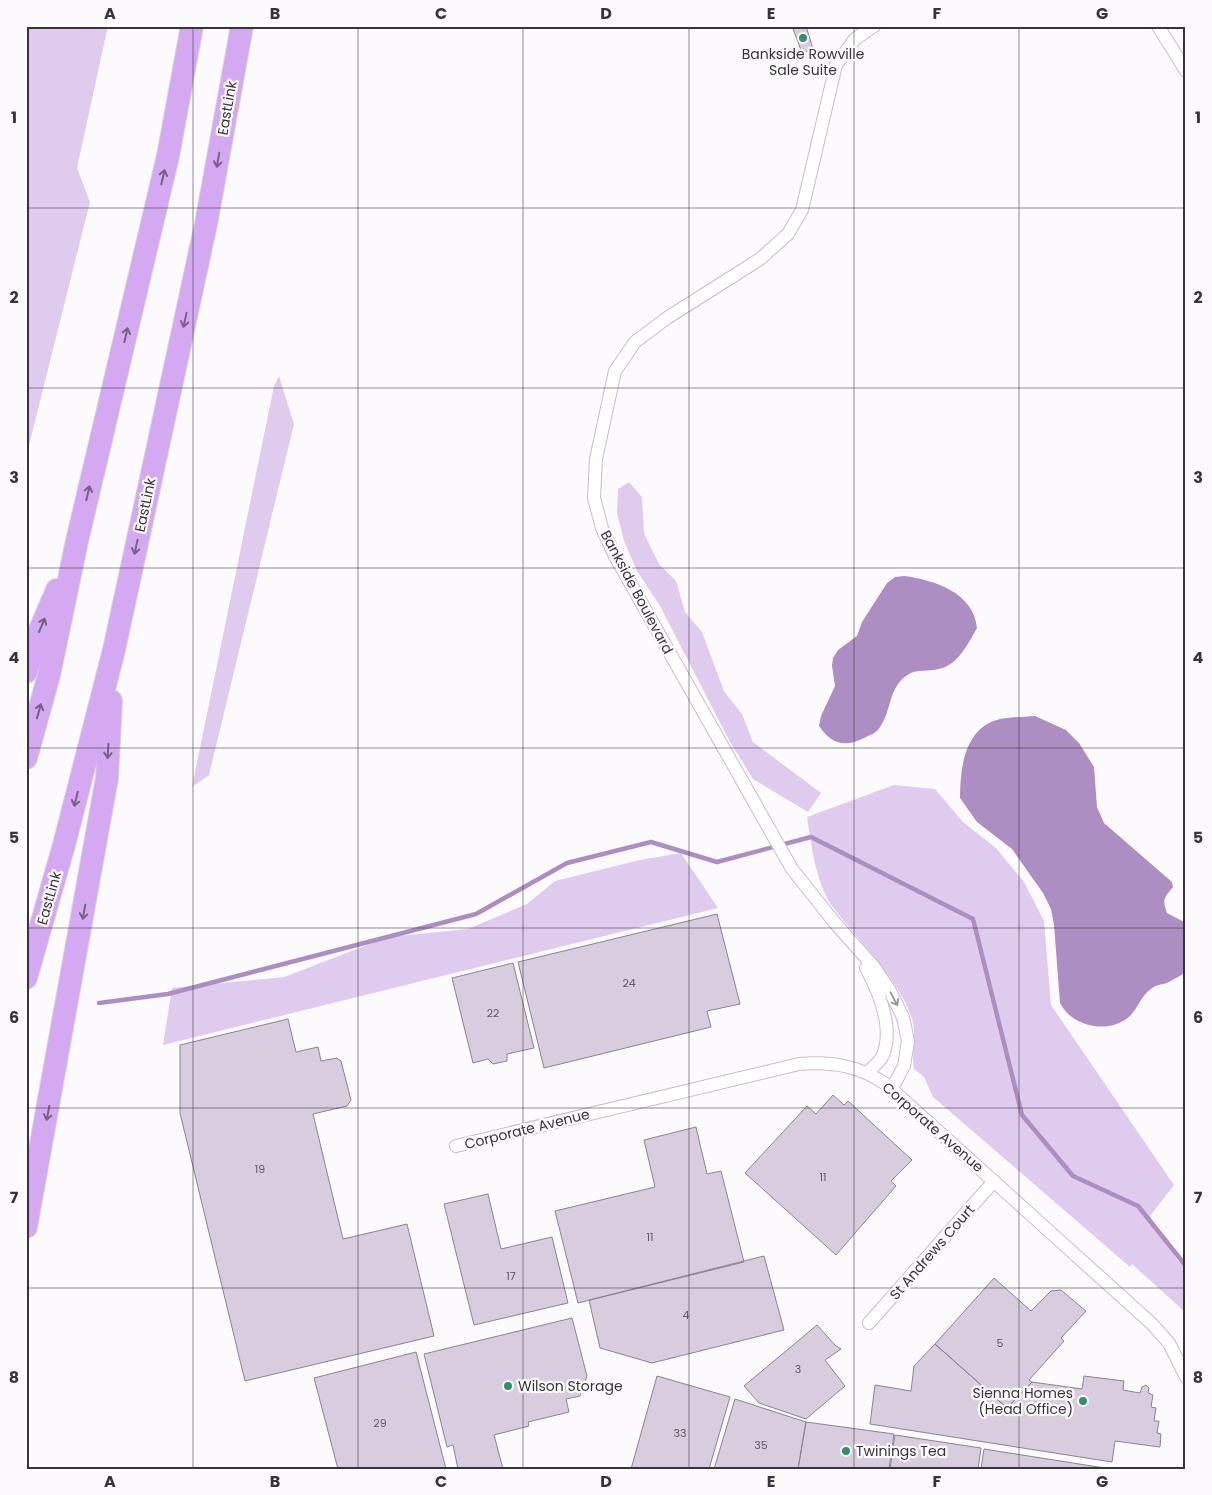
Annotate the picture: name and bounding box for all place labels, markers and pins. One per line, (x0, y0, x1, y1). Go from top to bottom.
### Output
marker: Bankside Rowville Sale Suite (797, 32, 809, 44)
place label: Bankside Rowville Sale Suite (742, 44, 865, 80)
place label: Wilson Storage (518, 1376, 623, 1396)
marker: Wilson Storage (502, 1380, 514, 1392)
place label: Sienna Homes (Head Office) (972, 1383, 1073, 1419)
marker: Sienna Homes (Head Office) (1077, 1395, 1089, 1407)
place label: Twinings Tea (856, 1441, 946, 1461)
marker: Twinings Tea (840, 1445, 852, 1457)

